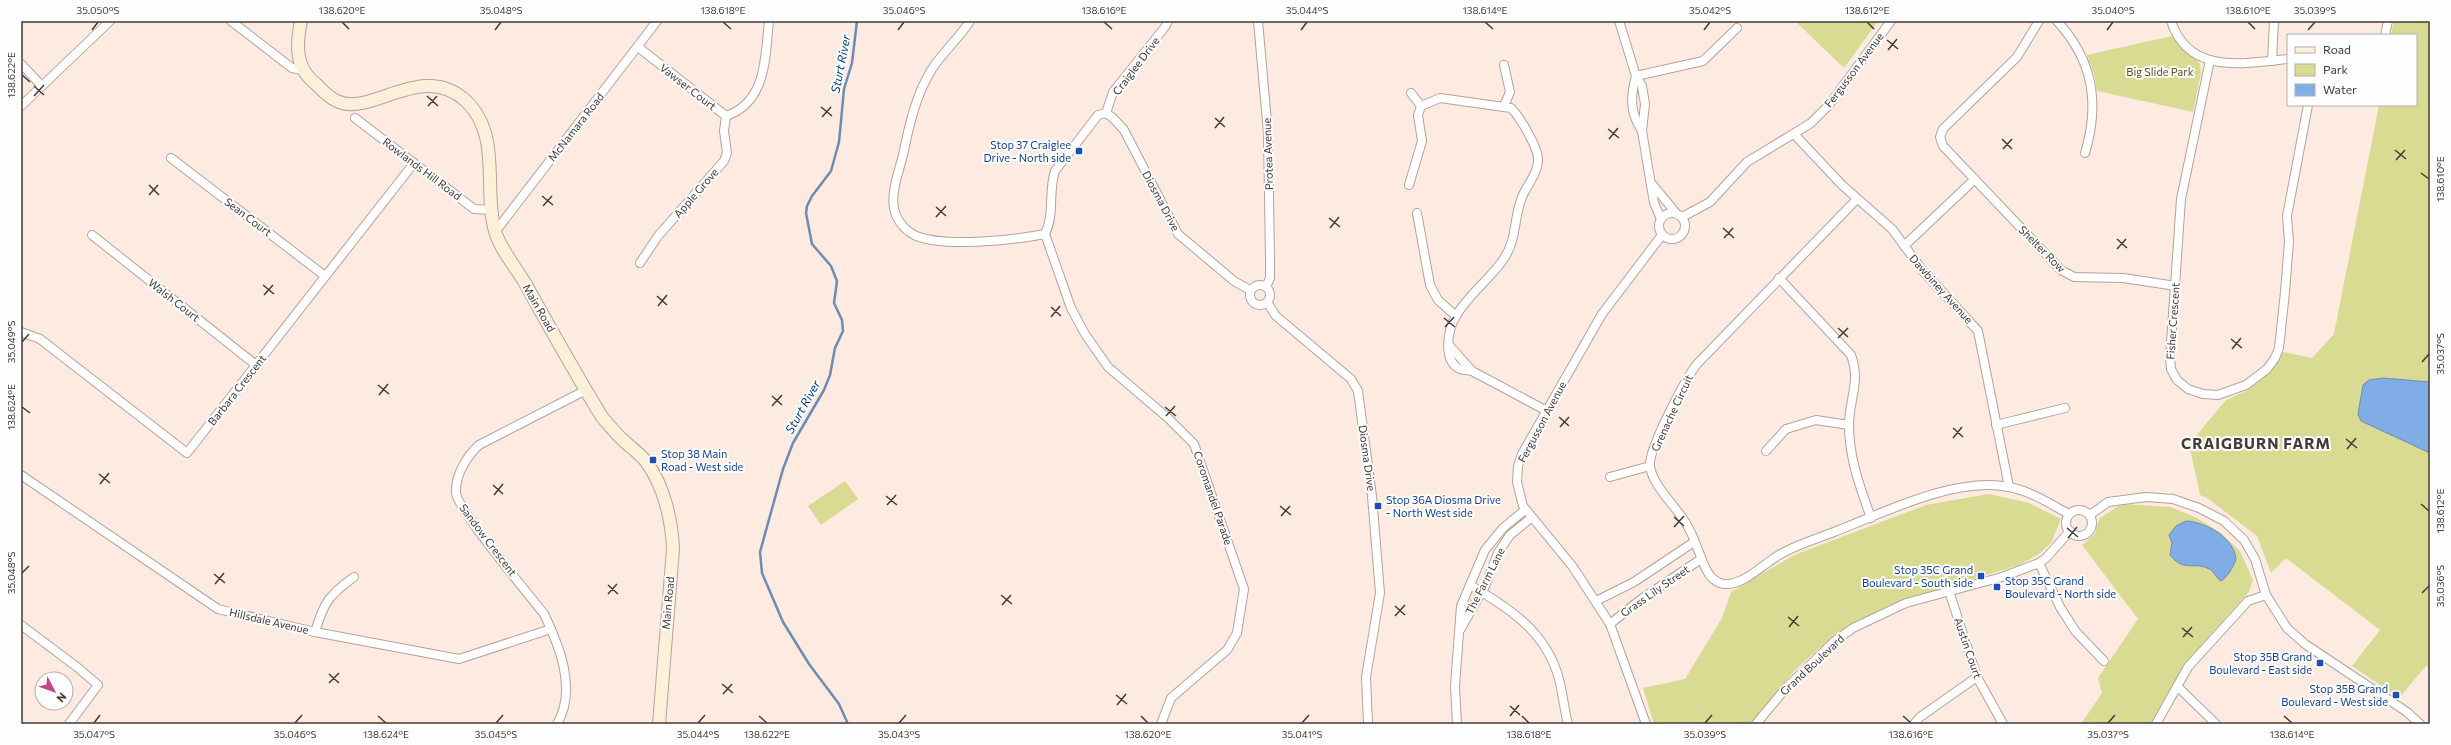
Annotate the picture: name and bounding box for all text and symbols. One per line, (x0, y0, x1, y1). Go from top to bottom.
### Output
text: 35.050°S (77, 4, 120, 16)
text: 138.620°E (319, 4, 365, 16)
text: 35.048°S (480, 4, 522, 16)
text: 138.618°E (700, 4, 746, 16)
text: 35.046°S (883, 4, 925, 16)
text: 138.616°E (1081, 4, 1127, 16)
text: 35.044°S (1286, 4, 1328, 16)
text: 138.614°E (1462, 4, 1508, 16)
text: 35.042°S (1689, 4, 1731, 16)
text: 138.612°E (1845, 4, 1889, 16)
text: 35.040°S (2091, 4, 2135, 16)
text: 138.610°E (2225, 4, 2271, 16)
text: 35.039°S (2294, 4, 2336, 16)
street label: Fergusson Avenue (1821, 30, 1886, 110)
water label: Sturt River (828, 32, 853, 94)
street label: Craiglee Drive (1110, 34, 1162, 97)
legend (2287, 34, 2417, 106)
text: Road (2323, 42, 2351, 56)
text: 138.622°E (5, 52, 17, 98)
street label: Vawser Court (658, 61, 719, 113)
text: Park (2323, 62, 2349, 76)
park label: Big Slide Park (2126, 65, 2194, 78)
text: Water (2323, 82, 2357, 96)
street label: McNamara Road (545, 90, 606, 163)
street label: Protea Avenue (1260, 117, 1275, 190)
street label: Rowlands Hill Road (380, 135, 464, 202)
place label: Stop 37 Craiglee Drive - North side (983, 138, 1071, 164)
marker: Stop 37 Craiglee Drive - North side (1074, 146, 1084, 156)
text: 138.610°E (2434, 156, 2446, 202)
street label: Apple Grove (671, 165, 721, 220)
street label: Diosma Drive (1140, 168, 1183, 233)
street label: Sean Court (222, 195, 275, 239)
street label: Shelter Row (2016, 223, 2068, 275)
street label: Dawbiney Avenue (1907, 252, 1976, 326)
street label: Walsh Court (146, 275, 203, 324)
street label: Fisher Crescent (2163, 281, 2182, 360)
street label: Main Road (521, 282, 558, 334)
text: 35.049°S (5, 321, 17, 363)
text: 35.037°S (2434, 333, 2446, 375)
street label: Barbara Crescent (205, 351, 269, 428)
street label: Grenache Circuit (1648, 372, 1695, 453)
water label: Sturt River (782, 376, 823, 436)
street label: Fergusson Avenue (1515, 379, 1569, 465)
text: 138.624°E (5, 384, 17, 430)
street label: Diosma Drive (1356, 424, 1379, 492)
district label: CRAIGBURN FARM (2181, 434, 2331, 452)
place label: Stop 38 Main Road - West side (661, 447, 744, 473)
street label: Coromandel Parade (1191, 449, 1236, 547)
marker: Stop 38 Main Road - West side (648, 455, 658, 465)
text: 138.612°E (2434, 489, 2446, 533)
place label: Stop 36A Diosma Drive - North West side (1386, 493, 1501, 519)
street label: Sandow Crescent (457, 501, 520, 579)
marker: Stop 36A Diosma Drive - North West side (1373, 501, 1383, 511)
street label: The Farm Lane (1462, 545, 1507, 616)
text: 35.048°S (5, 552, 17, 594)
street label: Grass Lily Street (1618, 562, 1692, 619)
place label: Stop 35C Grand Boulevard - South side (1862, 563, 1973, 589)
text: 35.036°S (2434, 565, 2446, 607)
marker: Stop 35C Grand Boulevard - South side (1976, 571, 1986, 581)
place label: Stop 35C Grand Boulevard - North side (2005, 574, 2116, 600)
street label: Main Road (659, 576, 676, 630)
marker: Stop 35C Grand Boulevard - North side (1992, 582, 2002, 592)
street label: Hillsdale Avenue (228, 605, 310, 636)
street label: Austin Court (1952, 616, 1985, 680)
street label: Grand Boulevard (1777, 632, 1846, 698)
place label: Stop 35B Grand Boulevard - East side (2209, 650, 2312, 676)
marker: Stop 35B Grand Boulevard - East side (2315, 658, 2325, 668)
north arrow (34, 671, 74, 711)
place label: Stop 35B Grand Boulevard - West side (2281, 682, 2388, 708)
marker: Stop 35B Grand Boulevard - West side (2391, 690, 2401, 700)
text: N (54, 691, 70, 705)
text: 35.047°S (73, 728, 115, 740)
text: 35.046°S (274, 728, 316, 740)
text: 138.624°E (363, 728, 409, 740)
text: 35.045°S (475, 728, 517, 740)
text: 35.044°S (677, 728, 719, 740)
text: 138.622°E (744, 728, 790, 740)
text: 35.043°S (878, 728, 920, 740)
text: 138.620°E (1125, 728, 1171, 740)
text: 35.041°S (1282, 728, 1322, 740)
text: 138.618°E (1506, 728, 1552, 740)
text: 35.039°S (1684, 728, 1726, 740)
text: 138.616°E (1888, 728, 1934, 740)
text: 35.037°S (2087, 728, 2129, 740)
text: 138.614°E (2269, 728, 2315, 740)

